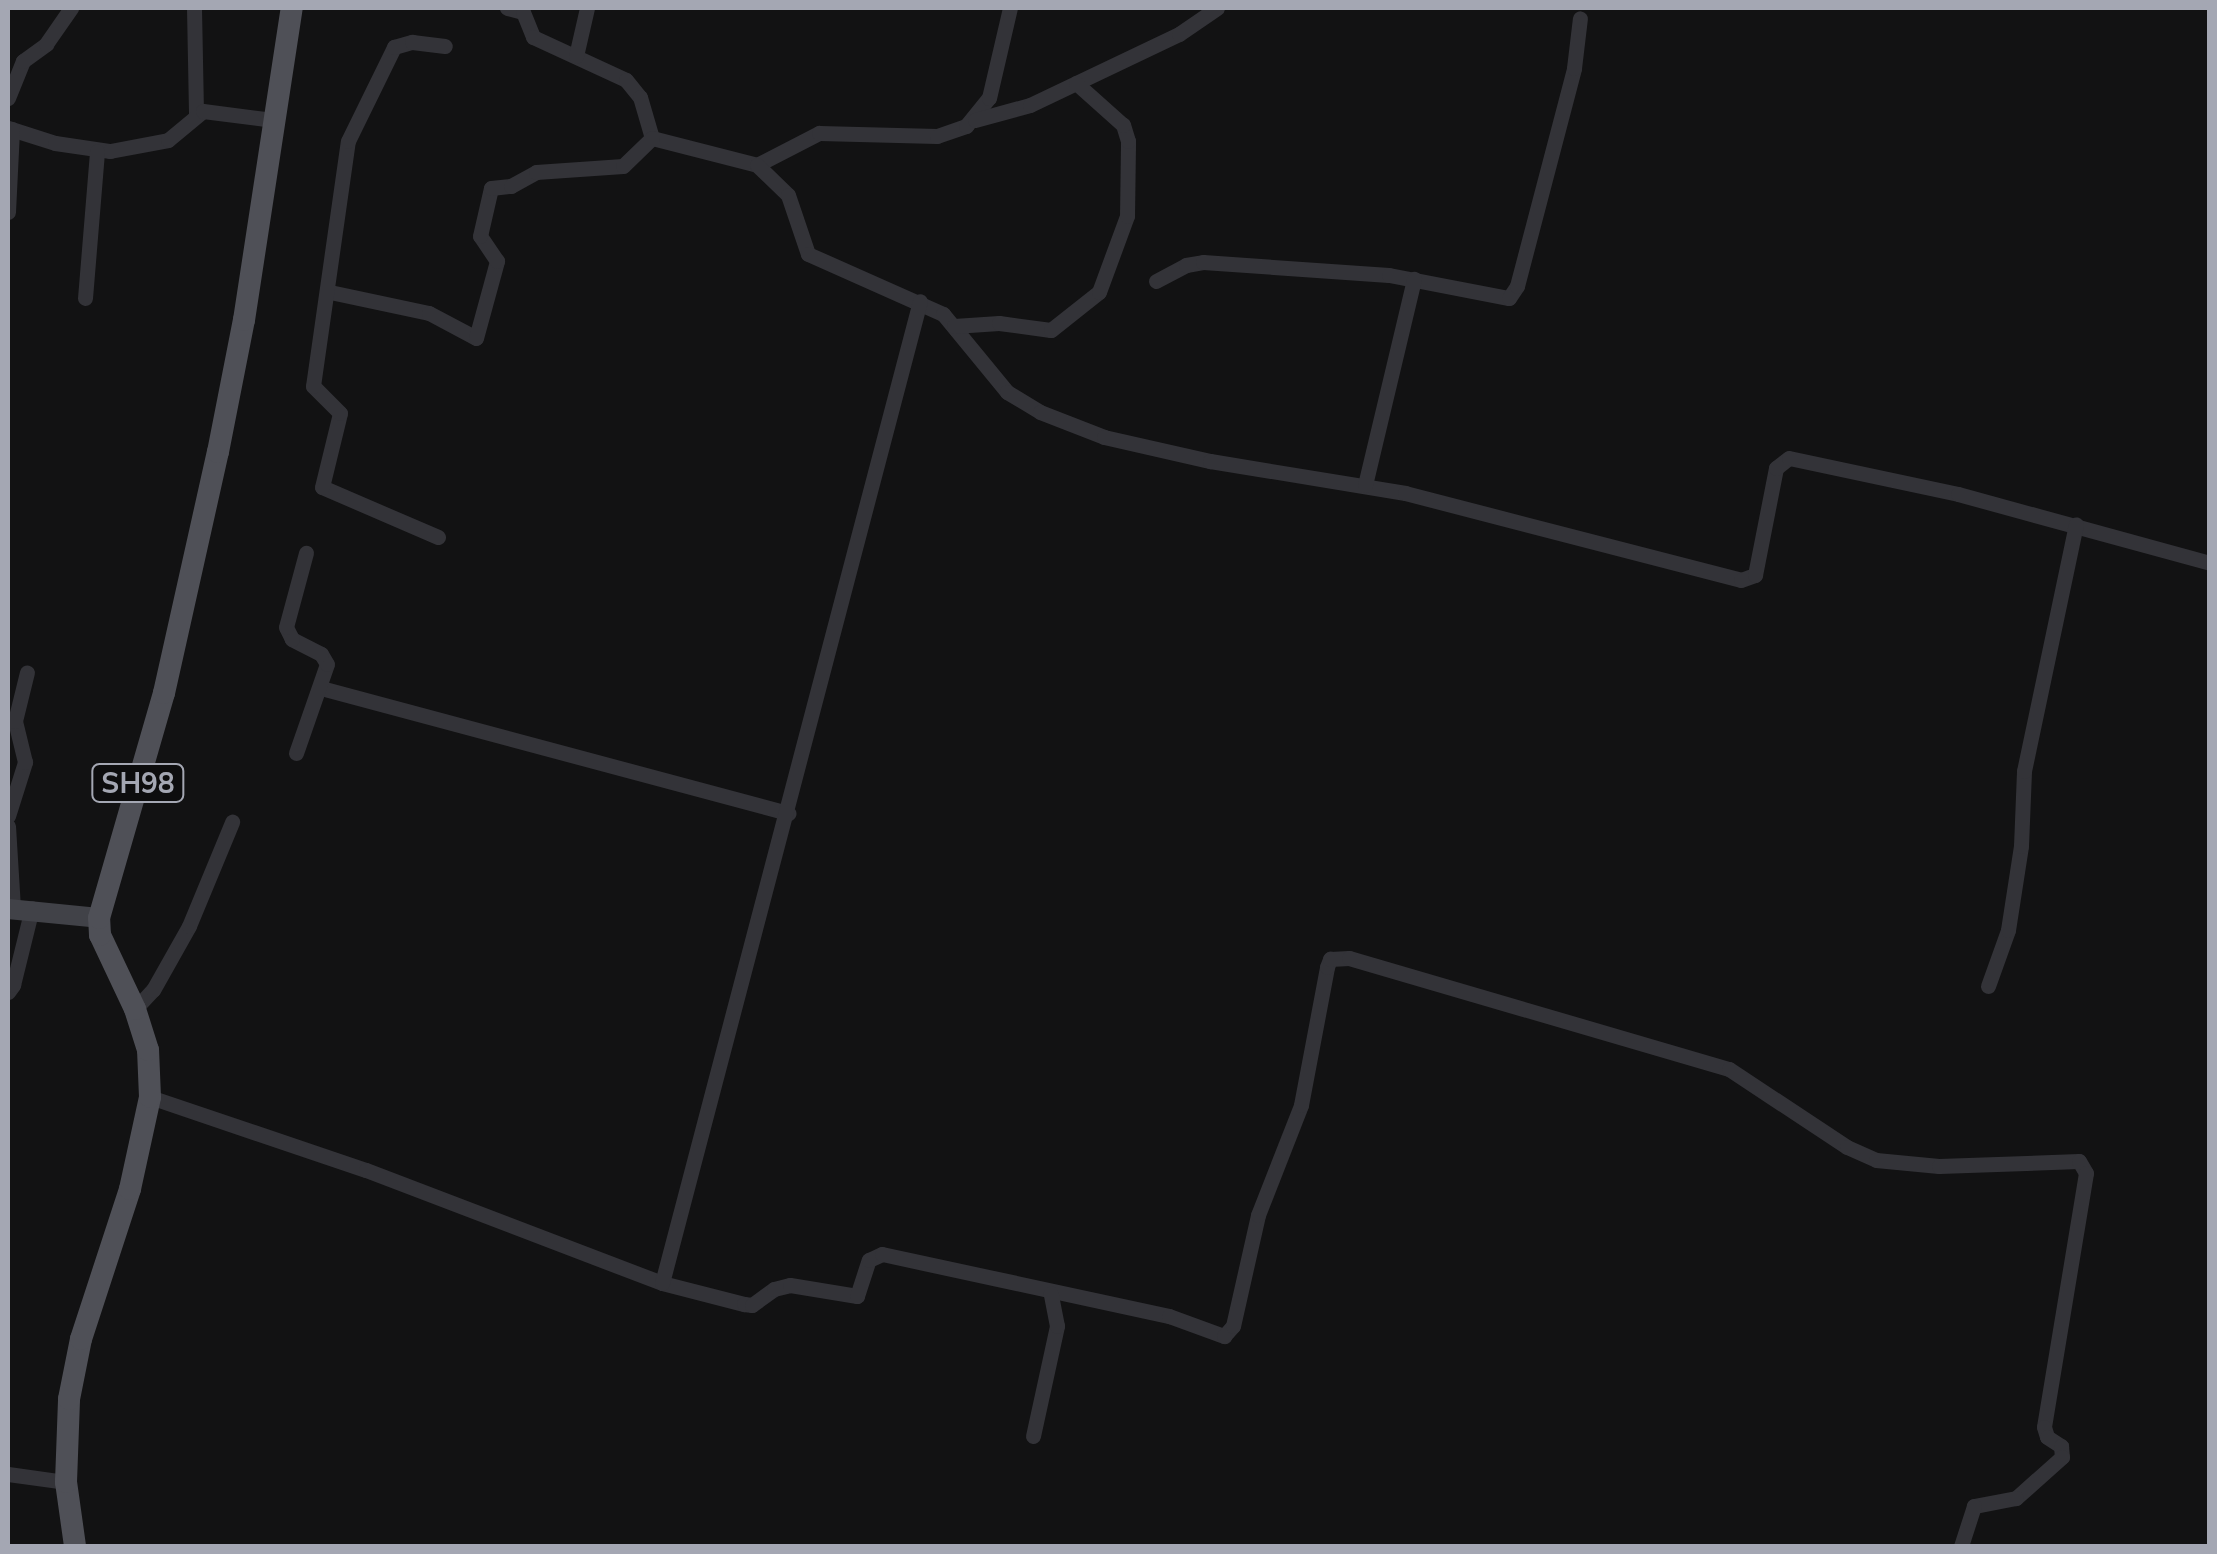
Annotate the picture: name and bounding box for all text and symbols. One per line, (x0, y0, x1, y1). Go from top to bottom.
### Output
road number: SH98 (90, 760, 186, 806)

